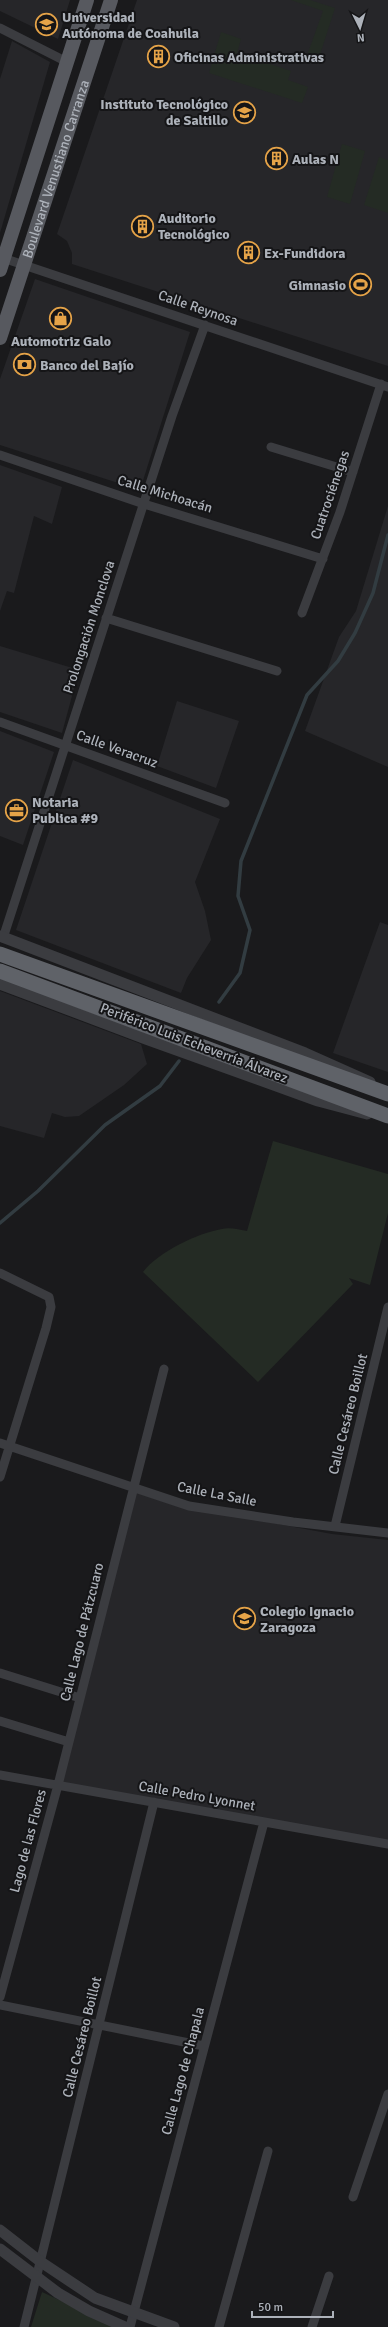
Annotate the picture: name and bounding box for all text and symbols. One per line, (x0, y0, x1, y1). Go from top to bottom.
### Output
north arrow (340, 8, 380, 48)
place label: Universidad Autónoma de Coahuila (62, 9, 199, 42)
school or university icon: Universidad Autónoma de Coahuila (33, 12, 59, 38)
text: N (356, 31, 365, 44)
building icon: Oficinas Administrativas (145, 44, 171, 70)
place label: Oficinas Administrativas (174, 49, 324, 66)
street label: Boulevard Venustiano Carranza (18, 77, 93, 260)
place label: Instituto Tecnológico de Saltillo (100, 96, 228, 129)
school or university icon: Instituto Tecnológico de Saltillo (231, 99, 257, 125)
building icon: Aulas N (263, 146, 289, 172)
place label: Aulas N (292, 151, 339, 168)
place label: Auditorio Tecnológico (158, 210, 230, 243)
building icon: Auditorio Tecnológico (130, 213, 156, 239)
building icon: Ex-Fundidora (236, 240, 262, 266)
place label: Ex-Fundidora (264, 245, 345, 262)
sports icon: Gimnasio (348, 272, 374, 298)
place label: Gimnasio (289, 277, 346, 294)
street label: Calle Reynosa (156, 286, 240, 330)
shop icon: Automotriz Galo (48, 306, 74, 332)
place label: Automotriz Galo (11, 333, 111, 350)
bank icon: Banco del Bajío (12, 352, 38, 378)
place label: Banco del Bajío (40, 357, 134, 374)
street label: Cuatrociénegas (307, 448, 353, 542)
street label: Calle Michoacán (115, 471, 215, 517)
street label: Prolongación Monclova (59, 558, 119, 696)
street label: Calle Veracruz (74, 726, 160, 772)
place label: Notaria Publica #9 (32, 794, 99, 827)
office icon: Notaria Publica #9 (4, 797, 30, 823)
street label: Periférico Luis Echeverría Álvarez (98, 999, 290, 1087)
street label: Calle Cesáreo Boillot (325, 1352, 371, 1476)
street label: Calle La Salle (176, 1478, 258, 1510)
street label: Calle Lago de Pátzcuaro (57, 1561, 107, 1703)
place label: Colegio Ignacio Zaragoza (260, 1603, 354, 1636)
school or university icon: Colegio Ignacio Zaragoza (231, 1606, 257, 1632)
street label: Calle Pedro Lyonnet (137, 1777, 257, 1815)
street label: Lago de las Flores (6, 1787, 50, 1895)
street label: Calle Cesáreo Boillot (59, 1975, 105, 2099)
street label: Calle Lago de Chapala (158, 2005, 208, 2137)
scale bar (252, 2293, 333, 2319)
text: 50 m (258, 2300, 283, 2315)

